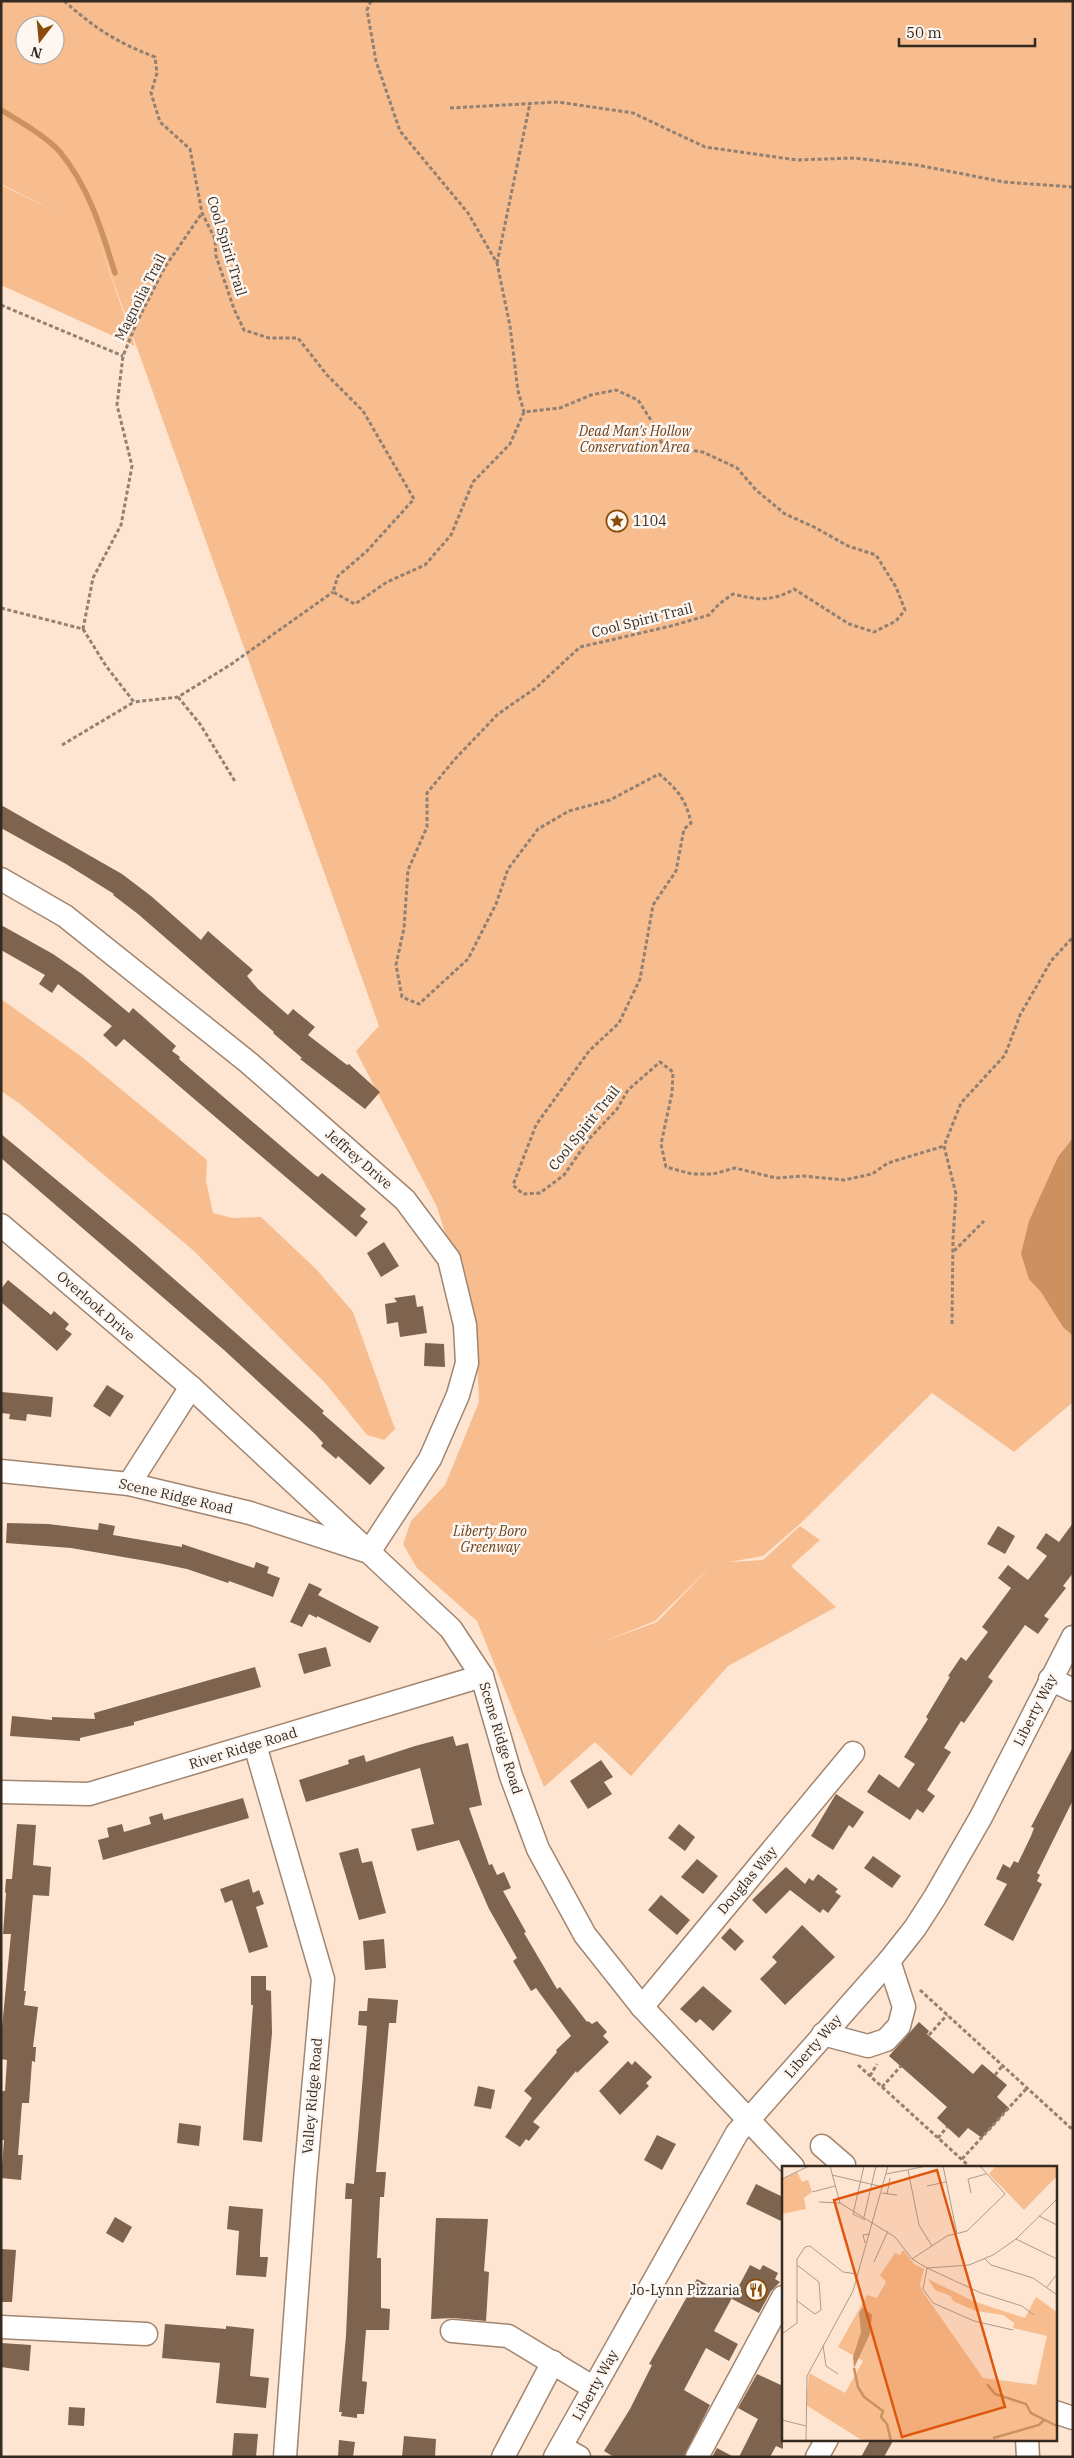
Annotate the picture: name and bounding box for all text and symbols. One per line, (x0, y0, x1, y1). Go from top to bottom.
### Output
north arrow (15, 15, 65, 65)
scale bar (899, 15, 1035, 47)
text: 50 m (906, 23, 942, 42)
text: N (29, 42, 44, 63)
street label: Cool Spirit Trail (203, 194, 251, 298)
street label: Magnolia Trail (110, 251, 170, 343)
park label: Dead Man's Hollow Conservation Area (578, 422, 692, 456)
place icon: 1104 (605, 509, 629, 533)
place label: 1104 (633, 512, 667, 530)
street label: Cool Spirit Trail (590, 599, 694, 641)
street label: Cool Spirit Trail (544, 1082, 624, 1174)
street label: Jeffrey Drive (322, 1125, 396, 1193)
street label: Overlook Drive (53, 1267, 139, 1345)
street label: Scene Ridge Road (117, 1474, 235, 1518)
park label: Liberty Boro Greenway (452, 1522, 527, 1556)
street label: Liberty Way (1009, 1671, 1061, 1749)
street label: Scene Ridge Road (475, 1680, 527, 1797)
street label: River Ridge Road (187, 1723, 300, 1773)
street label: Douglas Way (713, 1842, 781, 1918)
street label: Liberty Way (780, 2010, 846, 2082)
street label: Valley Ridge Road (298, 2037, 326, 2155)
inset map (782, 2166, 1056, 2440)
restaurant icon: Jo-Lynn Pizzaria (744, 2278, 768, 2302)
place label: Jo-Lynn Pizzaria (630, 2281, 740, 2299)
street label: Liberty Way (568, 2346, 622, 2424)

